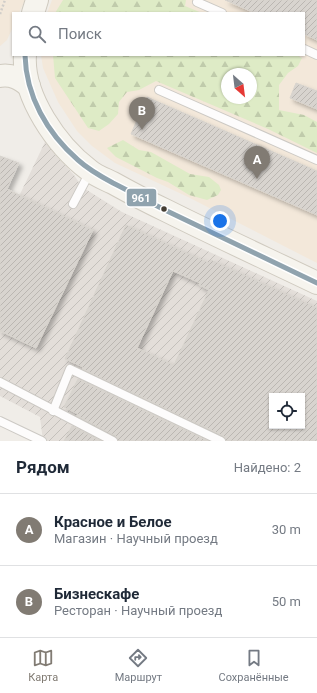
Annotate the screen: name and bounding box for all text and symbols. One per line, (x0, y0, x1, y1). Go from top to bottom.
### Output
search box (12, 12, 305, 56)
icon: search (26, 23, 48, 45)
text: Поиск (58, 25, 102, 43)
north arrow (221, 68, 257, 104)
pin: B (129, 97, 155, 130)
pin: A (244, 146, 270, 179)
line badge: 961 (126, 188, 157, 207)
text: 961 (132, 192, 150, 205)
unlabelled marker (159, 204, 169, 214)
your location (210, 211, 230, 231)
map controls (269, 393, 305, 429)
button: locate (269, 393, 305, 429)
text: Рядом (16, 457, 70, 477)
text: Найдено: 2 (234, 460, 301, 475)
text: Красное и Белое (54, 513, 172, 531)
text: A (25, 522, 33, 537)
text: 30 m (272, 522, 301, 537)
text: Магазин · Научный проезд (54, 531, 218, 546)
text: Бизнескафе (54, 585, 139, 603)
text: B (25, 594, 33, 609)
text: 50 m (272, 594, 301, 609)
text: Ресторан · Научный проезд (54, 603, 222, 618)
tab: Карта (28, 647, 58, 684)
tab: Маршрут (115, 647, 162, 684)
tab: Сохранённые (219, 647, 289, 684)

